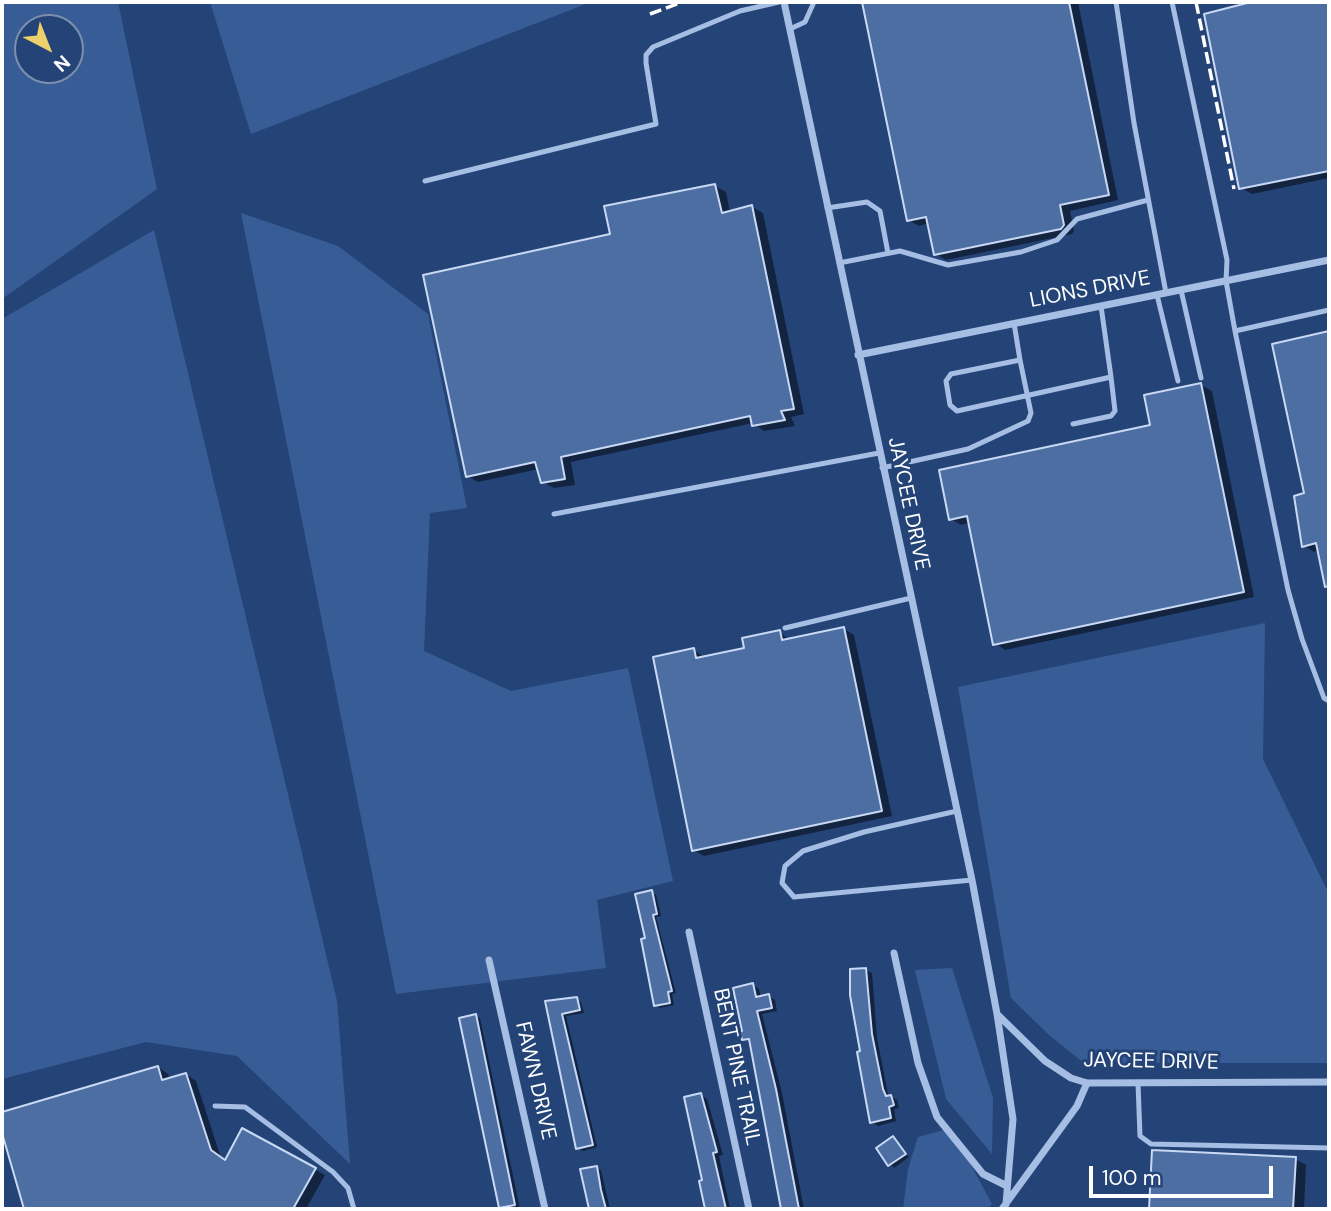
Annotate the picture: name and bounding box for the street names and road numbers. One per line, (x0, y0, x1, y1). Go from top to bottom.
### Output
street label: LIONS DRIVE (1028, 266, 1152, 314)
street label: JAYCEE DRIVE (882, 435, 934, 573)
street label: BENT PINE TRAIL (707, 986, 765, 1148)
street label: FAWN DRIVE (509, 1020, 561, 1142)
street label: JAYCEE DRIVE (1083, 1048, 1219, 1076)

